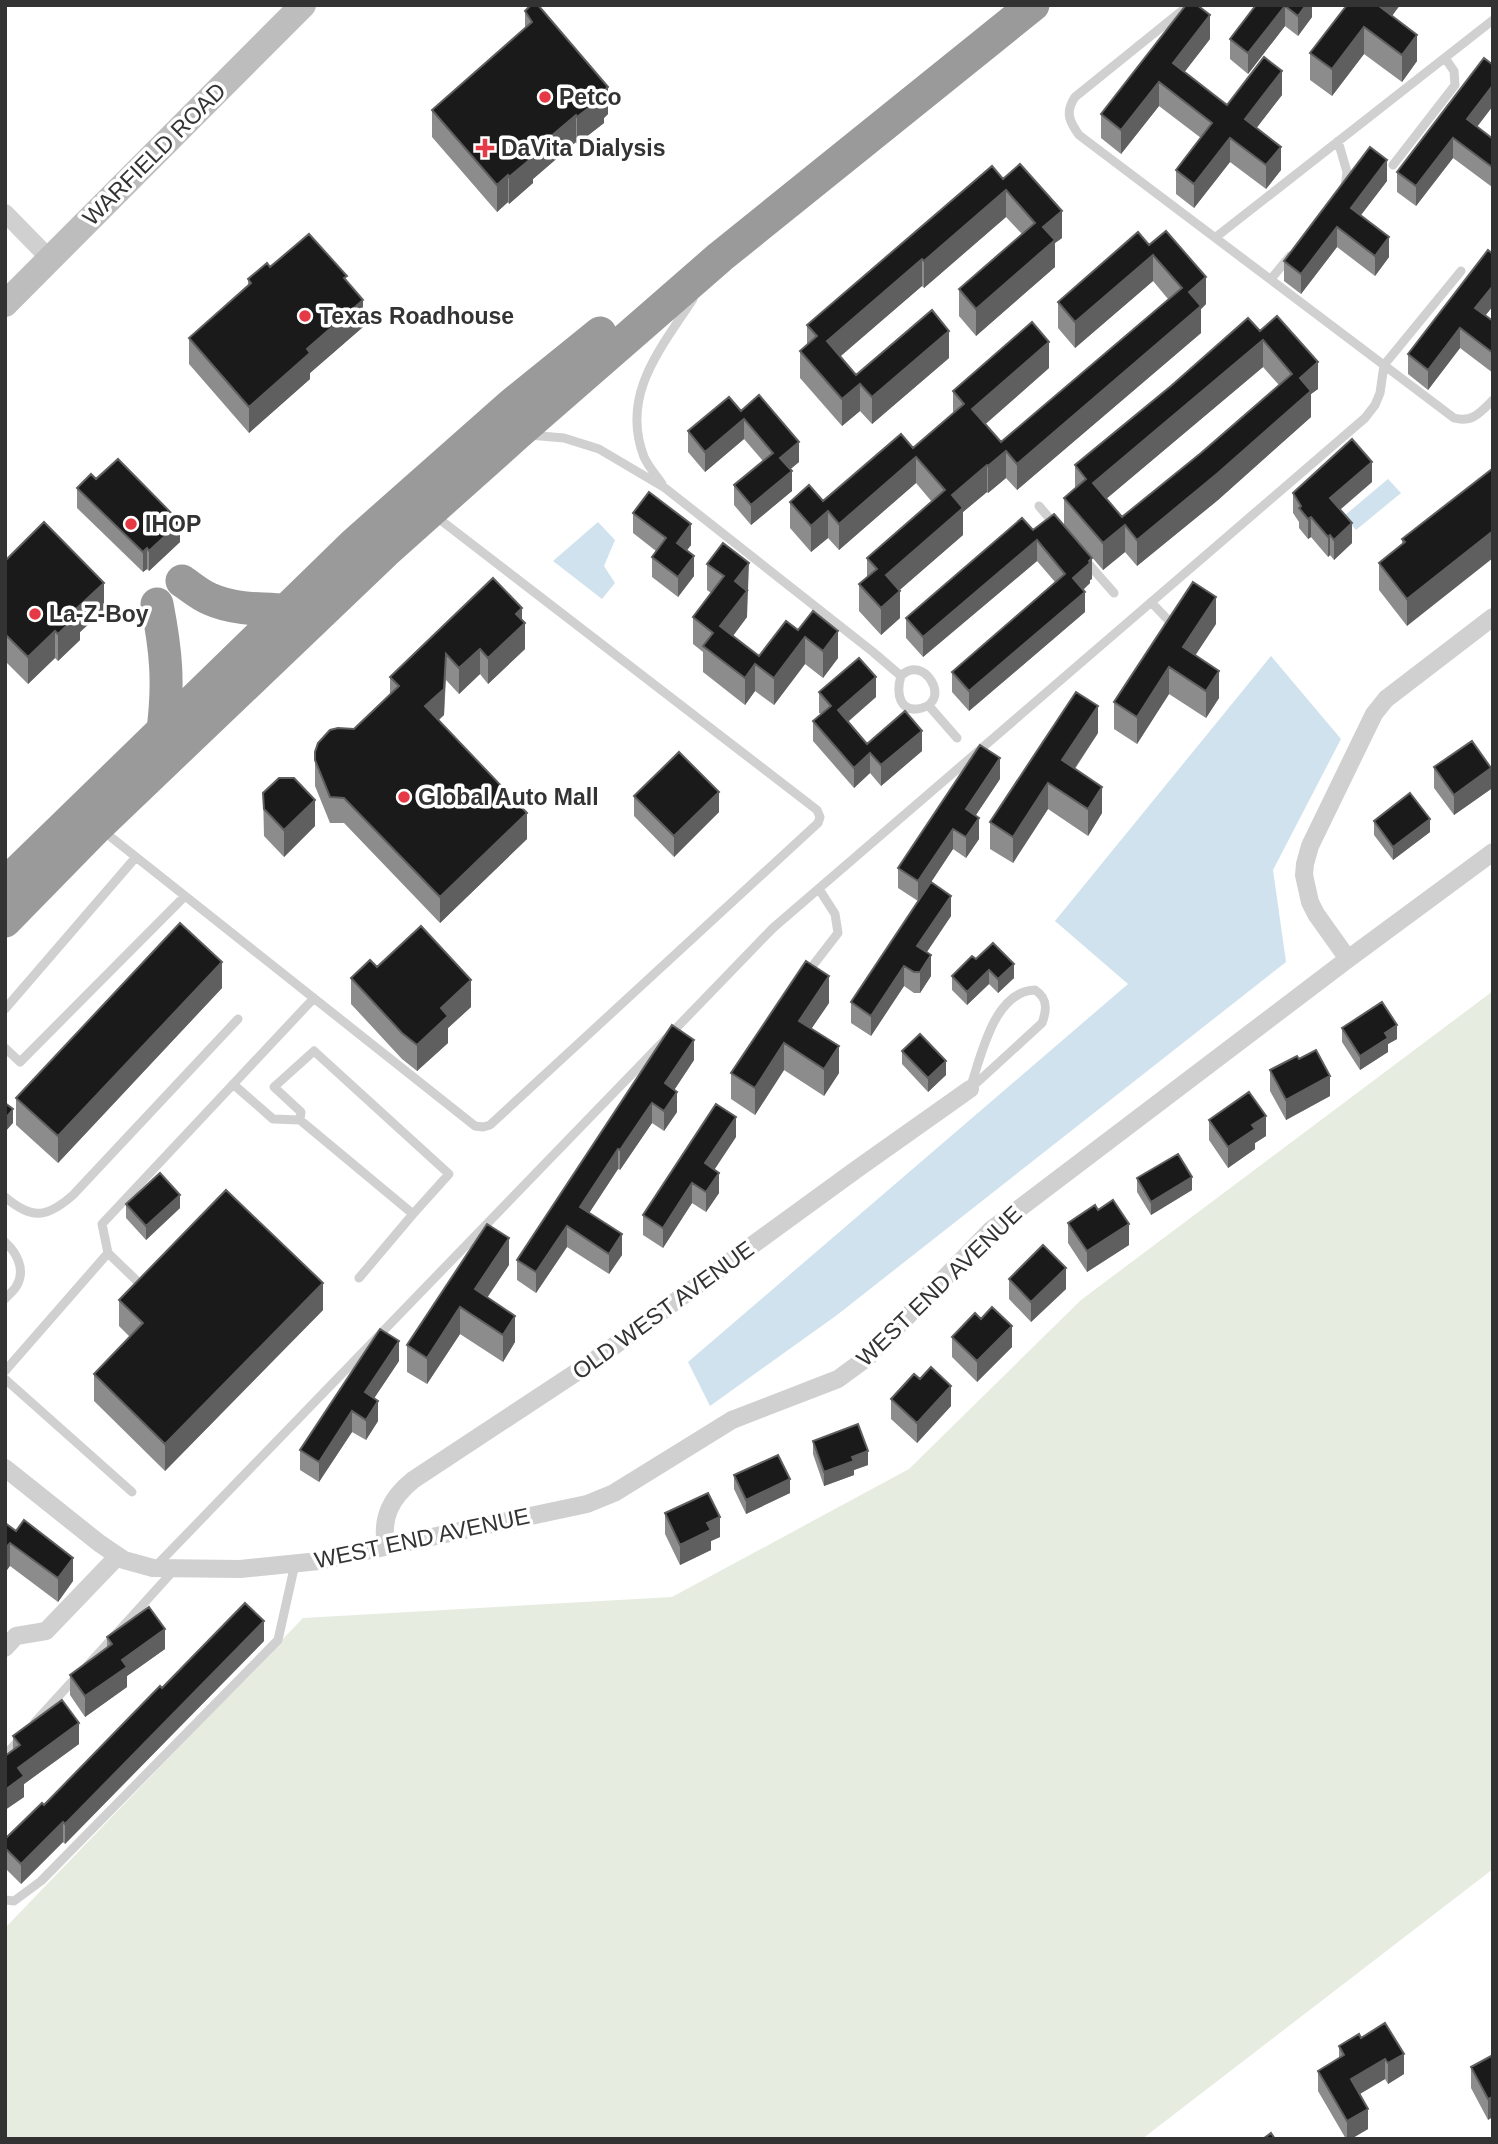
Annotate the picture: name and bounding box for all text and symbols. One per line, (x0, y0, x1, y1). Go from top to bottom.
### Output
street label: WARFIELD ROAD (77, 77, 231, 231)
place label: Petco (559, 84, 622, 110)
marker: Petco (537, 89, 553, 105)
place label: DaVita Dialysis (501, 135, 666, 161)
marker: DaVita Dialysis (475, 138, 495, 158)
place label: Texas Roadhouse (319, 303, 514, 329)
marker: Texas Roadhouse (297, 308, 313, 324)
place label: IHOP (145, 511, 201, 537)
marker: IHOP (123, 516, 139, 532)
place label: La-Z-Boy (49, 601, 149, 627)
marker: La-Z-Boy (27, 606, 43, 622)
place label: Global Auto Mall (418, 784, 599, 810)
marker: Global Auto Mall (396, 789, 412, 805)
street label: WEST END AVENUE (851, 1201, 1027, 1371)
street label: OLD WEST AVENUE (567, 1236, 759, 1384)
street label: WEST END AVENUE (312, 1503, 532, 1573)

